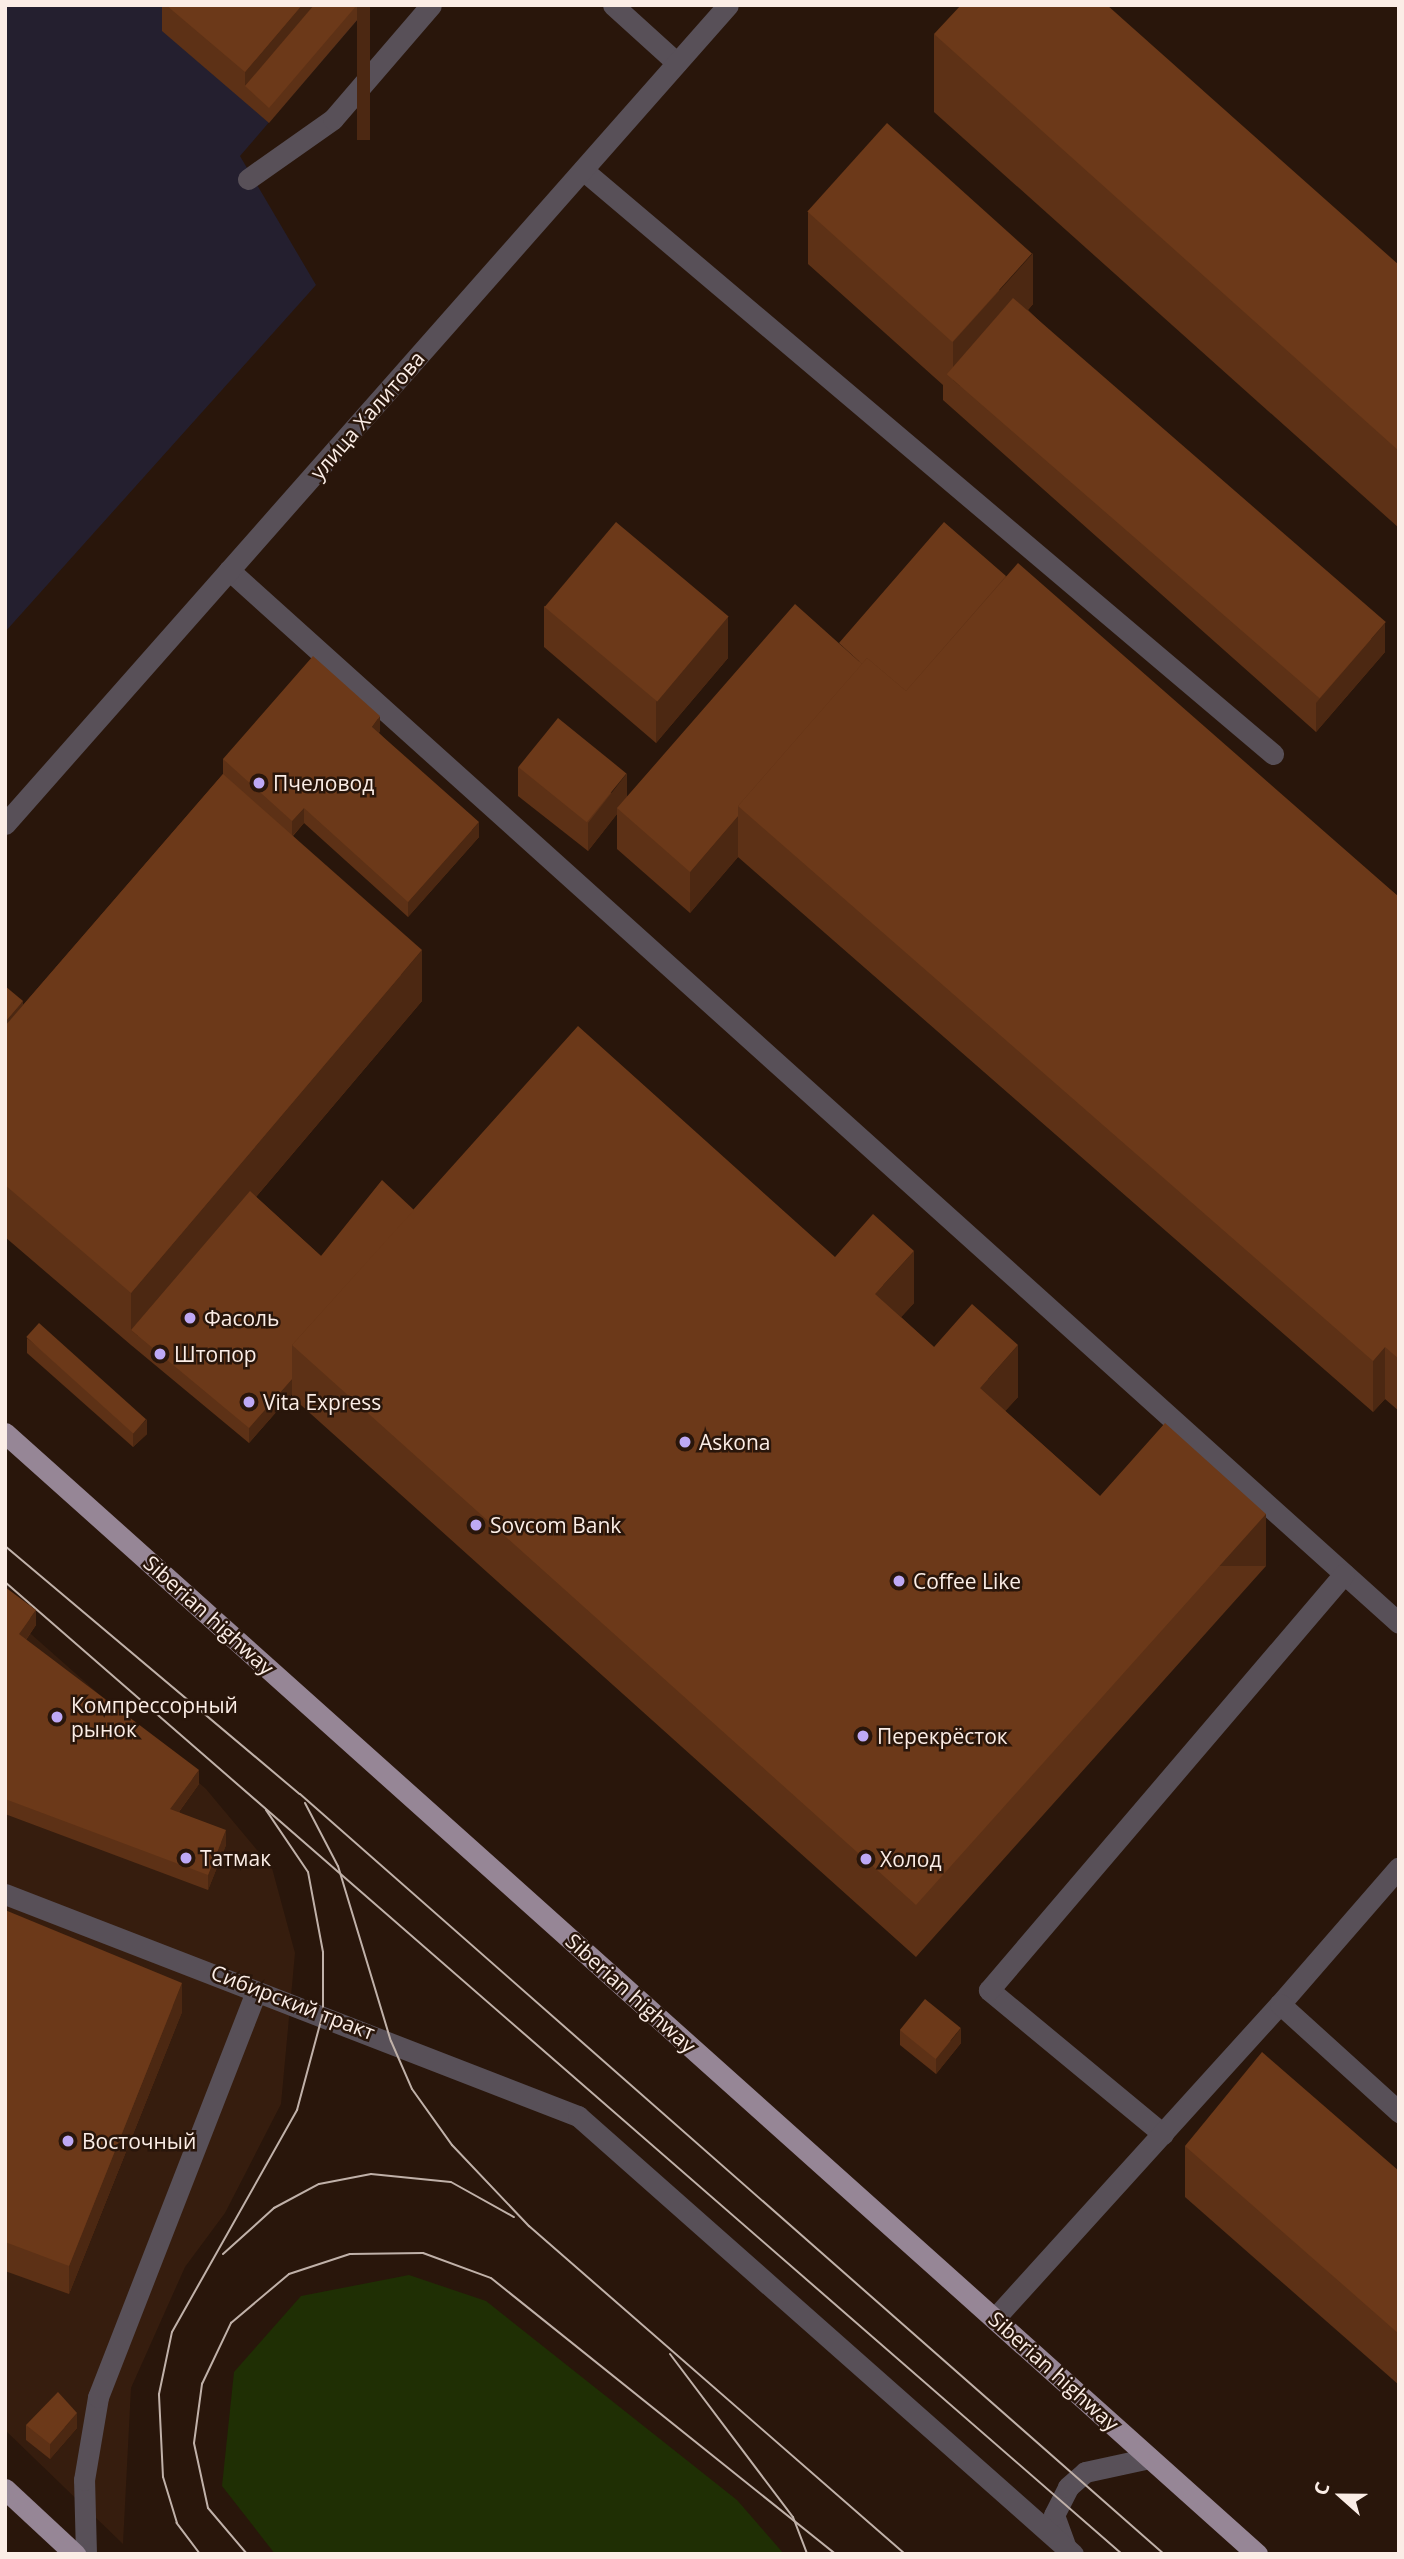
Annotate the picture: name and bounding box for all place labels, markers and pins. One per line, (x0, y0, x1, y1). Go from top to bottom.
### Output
place label: Пчеловод (273, 770, 374, 796)
marker: Пчеловод (251, 775, 267, 791)
place label: Фасоль (204, 1305, 279, 1331)
marker: Фасоль (182, 1310, 198, 1326)
place label: Штопор (174, 1341, 257, 1367)
marker: Штопор (152, 1346, 168, 1362)
place label: Vita Express (263, 1389, 381, 1415)
marker: Vita Express (241, 1394, 257, 1410)
place label: Askona (699, 1429, 771, 1455)
marker: Askona (677, 1434, 693, 1450)
place label: Sovcom Bank (490, 1512, 621, 1538)
marker: Sovcom Bank (468, 1517, 484, 1533)
place label: Coffee Like (913, 1568, 1021, 1594)
marker: Coffee Like (891, 1573, 907, 1589)
place label: Компрессорный рынок (71, 1692, 238, 1742)
marker: Компрессорный рынок (49, 1709, 65, 1725)
place label: Перекрёсток (877, 1723, 1008, 1749)
marker: Перекрёсток (855, 1728, 871, 1744)
place label: Татмак (200, 1845, 271, 1871)
place label: Холод (880, 1846, 941, 1872)
marker: Татмак (178, 1850, 194, 1866)
marker: Холод (858, 1851, 874, 1867)
place label: Восточный (82, 2128, 196, 2154)
marker: Восточный (60, 2133, 76, 2149)

